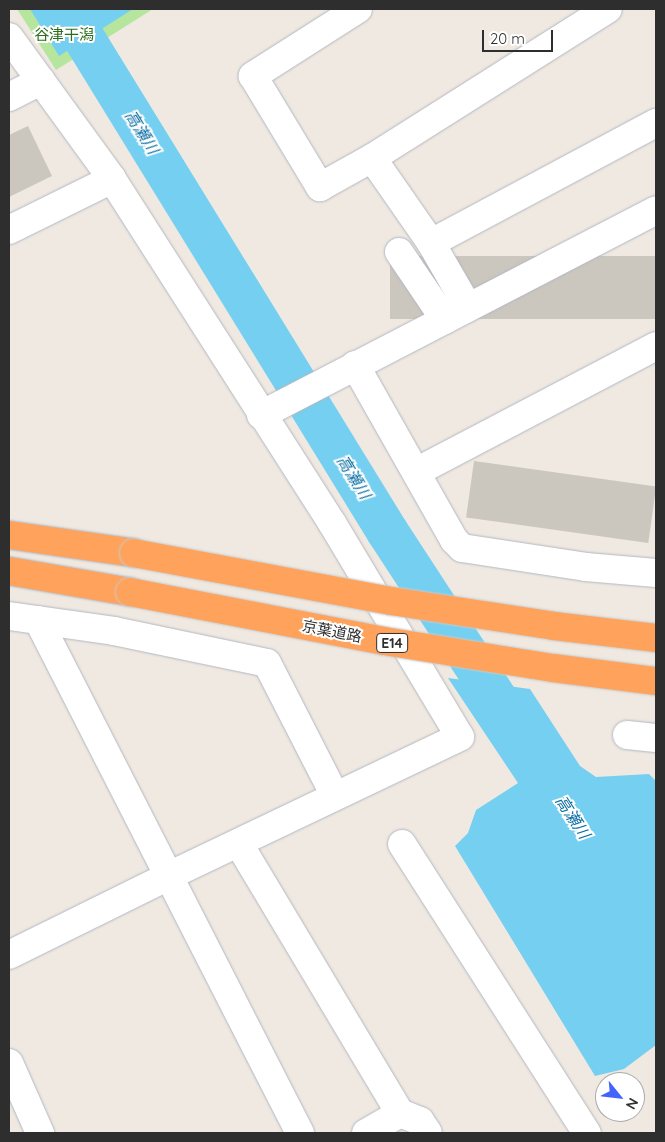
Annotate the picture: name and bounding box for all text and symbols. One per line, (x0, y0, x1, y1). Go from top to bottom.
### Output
scale bar (485, 20, 556, 52)
park label: 谷津干潟 (34, 26, 94, 44)
text: 20 m (490, 29, 525, 48)
water label: 高瀬川 (121, 107, 163, 157)
water label: 高瀬川 (333, 452, 375, 502)
street label: 京葉道路 (301, 616, 363, 646)
road number: E14 (376, 632, 408, 654)
water label: 高瀬川 (552, 792, 594, 842)
north arrow (595, 1072, 645, 1122)
text: N (622, 1095, 643, 1113)

